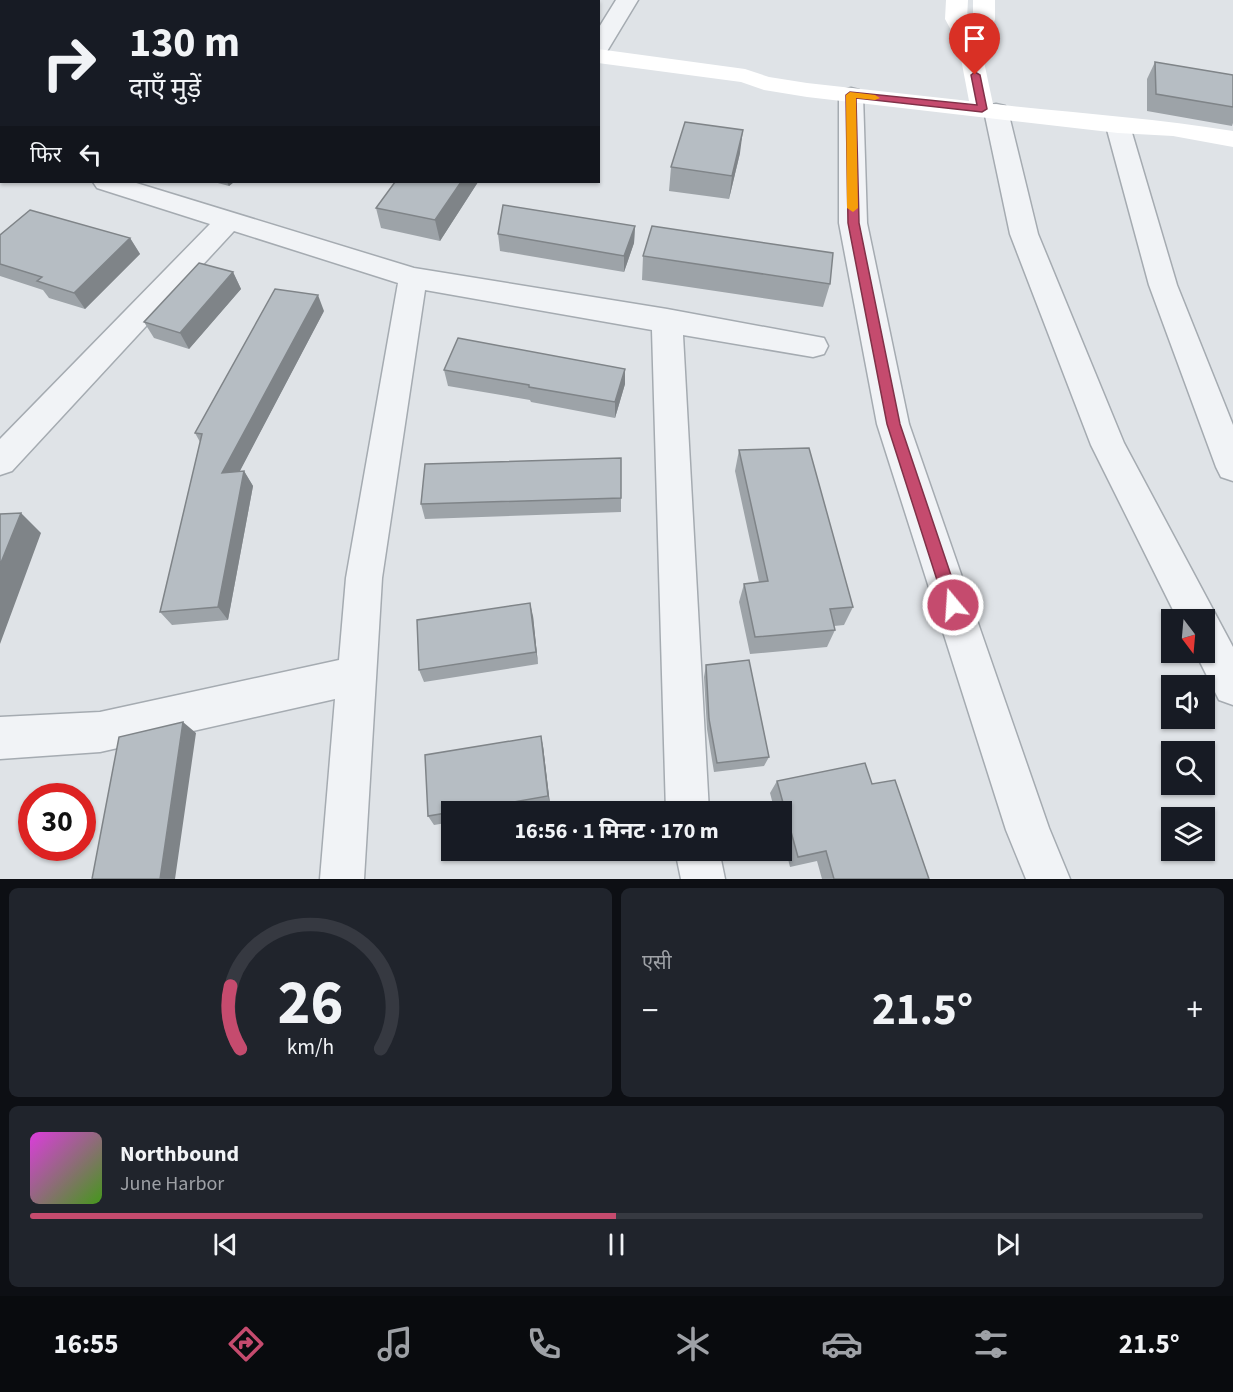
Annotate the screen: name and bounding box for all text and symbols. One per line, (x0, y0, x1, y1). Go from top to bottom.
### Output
text: 130 m (129, 13, 240, 73)
pin (949, 13, 1000, 75)
icon: arrive (958, 22, 991, 55)
icon: right (30, 24, 108, 102)
text: दाएँ मुड़ें (129, 69, 201, 108)
icon: left (74, 138, 107, 171)
text: फिर (30, 139, 62, 171)
position arrow (921, 573, 985, 637)
north arrow (1161, 609, 1215, 663)
map controls (1161, 609, 1215, 861)
button: sound (1161, 675, 1215, 729)
button: search (1161, 741, 1215, 795)
speed limit sign: 30 (18, 783, 96, 861)
button: layers (1161, 807, 1215, 861)
text: 16:56 · 1 मिनट · 170 m (514, 815, 719, 847)
text: एसी (642, 949, 672, 977)
text: 26 (278, 959, 343, 1048)
text: 21.5° (872, 978, 973, 1042)
text: − (642, 987, 658, 1034)
text: + (1187, 987, 1203, 1034)
text: km/h (287, 1033, 334, 1064)
text: Northbound (120, 1138, 239, 1170)
text: June Harbor (120, 1170, 224, 1198)
icon: previous (209, 1228, 242, 1261)
icon: pause (600, 1228, 633, 1261)
icon: next (991, 1228, 1024, 1261)
icon: directions (225, 1323, 267, 1365)
icon: music (374, 1323, 416, 1365)
icon: phone (523, 1323, 565, 1365)
icon: climate (672, 1323, 714, 1365)
icon: car (821, 1323, 863, 1365)
icon: filters (970, 1323, 1012, 1365)
text: 16:55 (53, 1325, 119, 1364)
text: 21.5° (1119, 1325, 1180, 1364)

